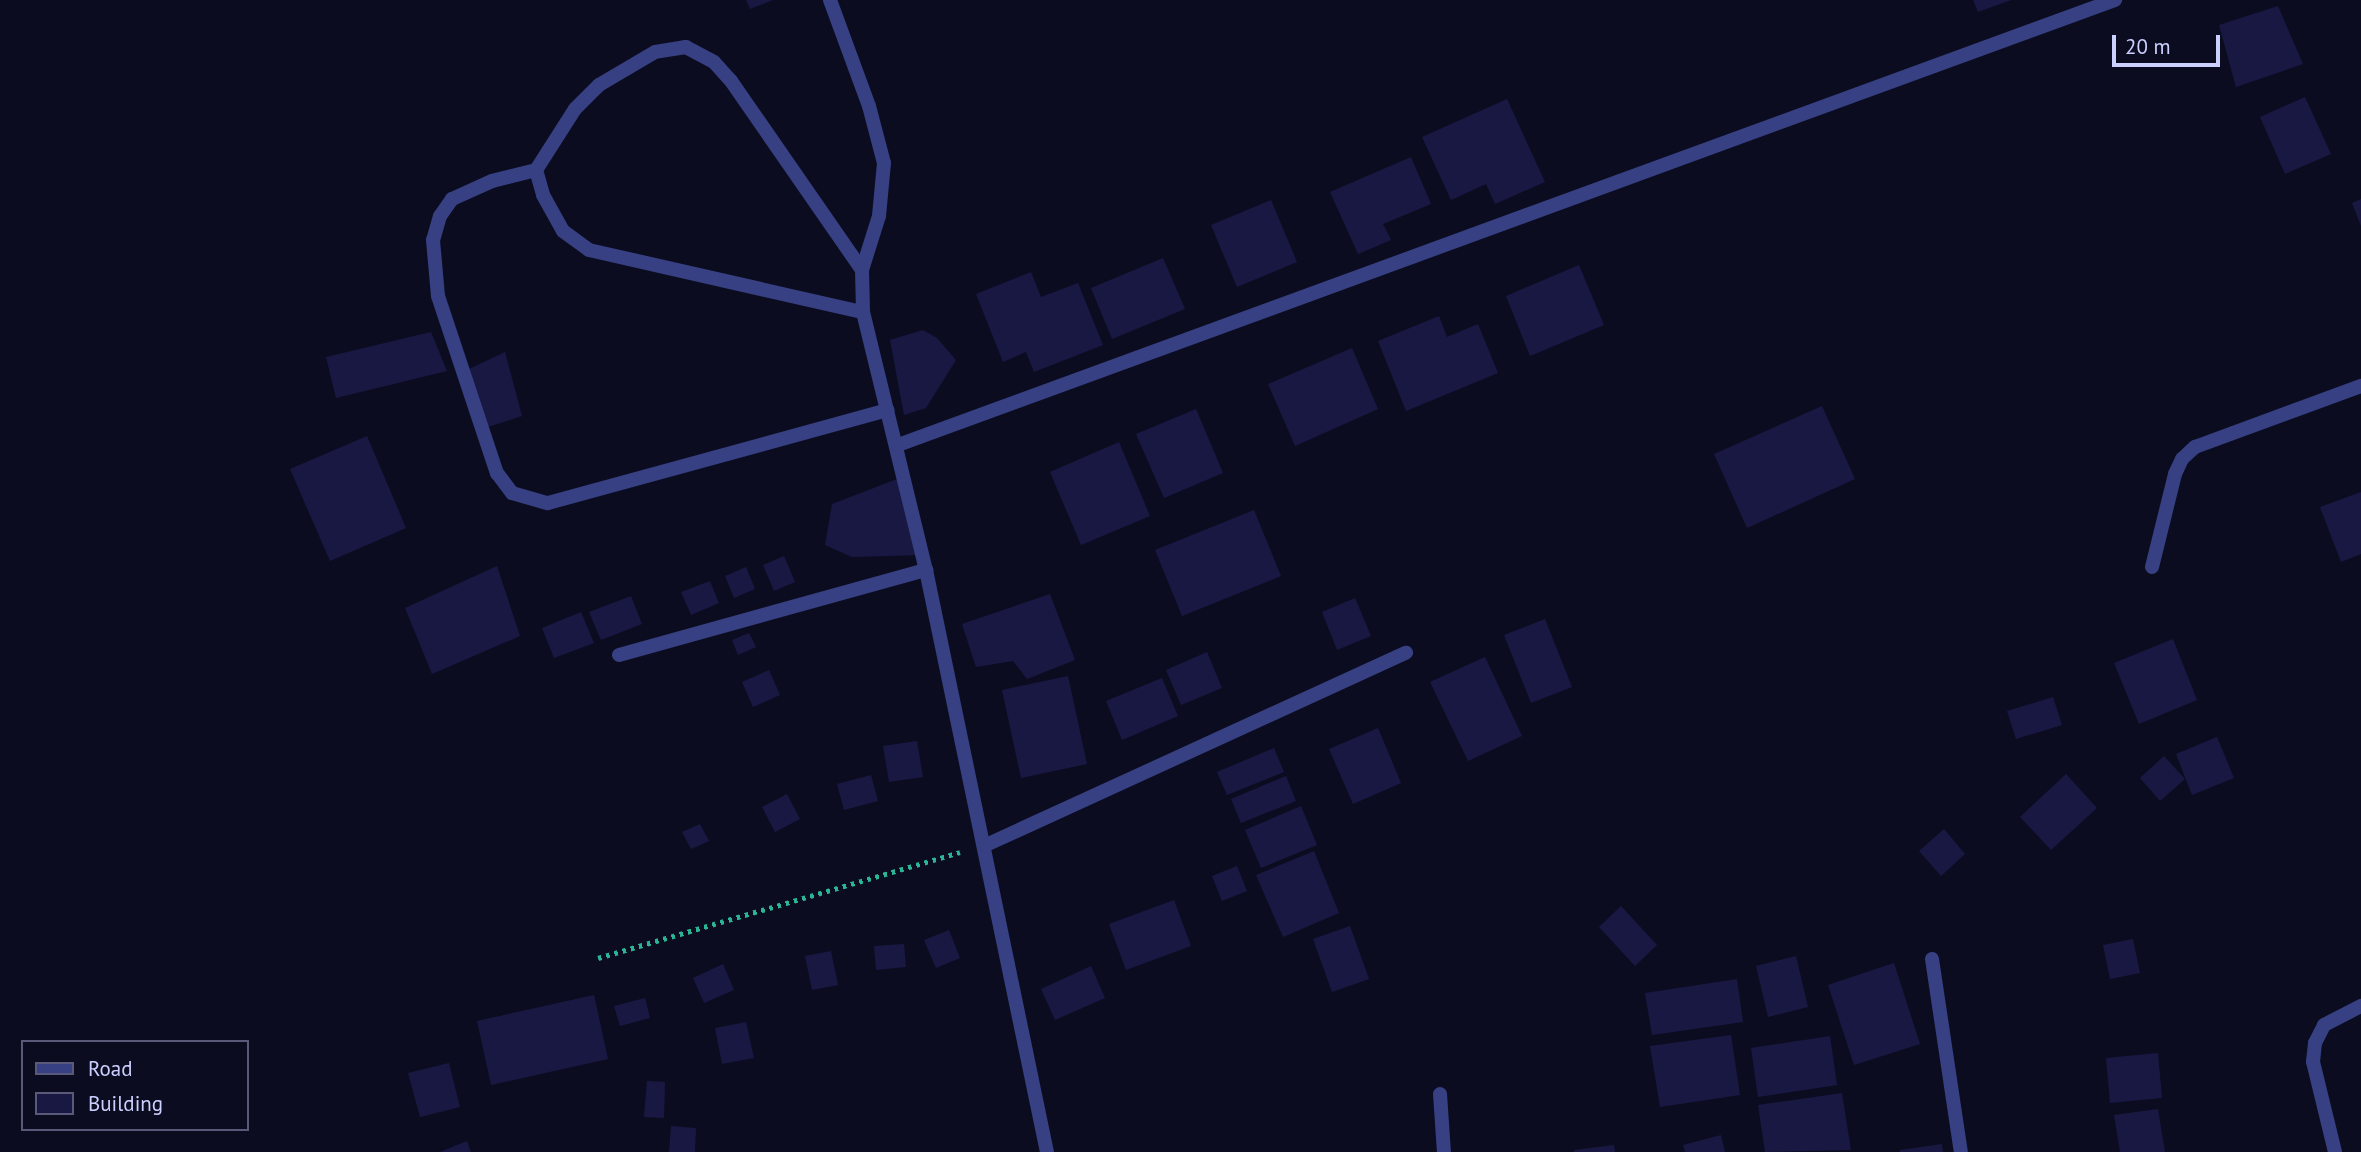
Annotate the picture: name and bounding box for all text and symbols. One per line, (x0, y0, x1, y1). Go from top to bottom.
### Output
scale bar (2116, 21, 2224, 65)
text: 20 m (2125, 33, 2171, 60)
legend (21, 1040, 248, 1131)
text: Road (88, 1055, 132, 1082)
text: Building (88, 1090, 163, 1117)

